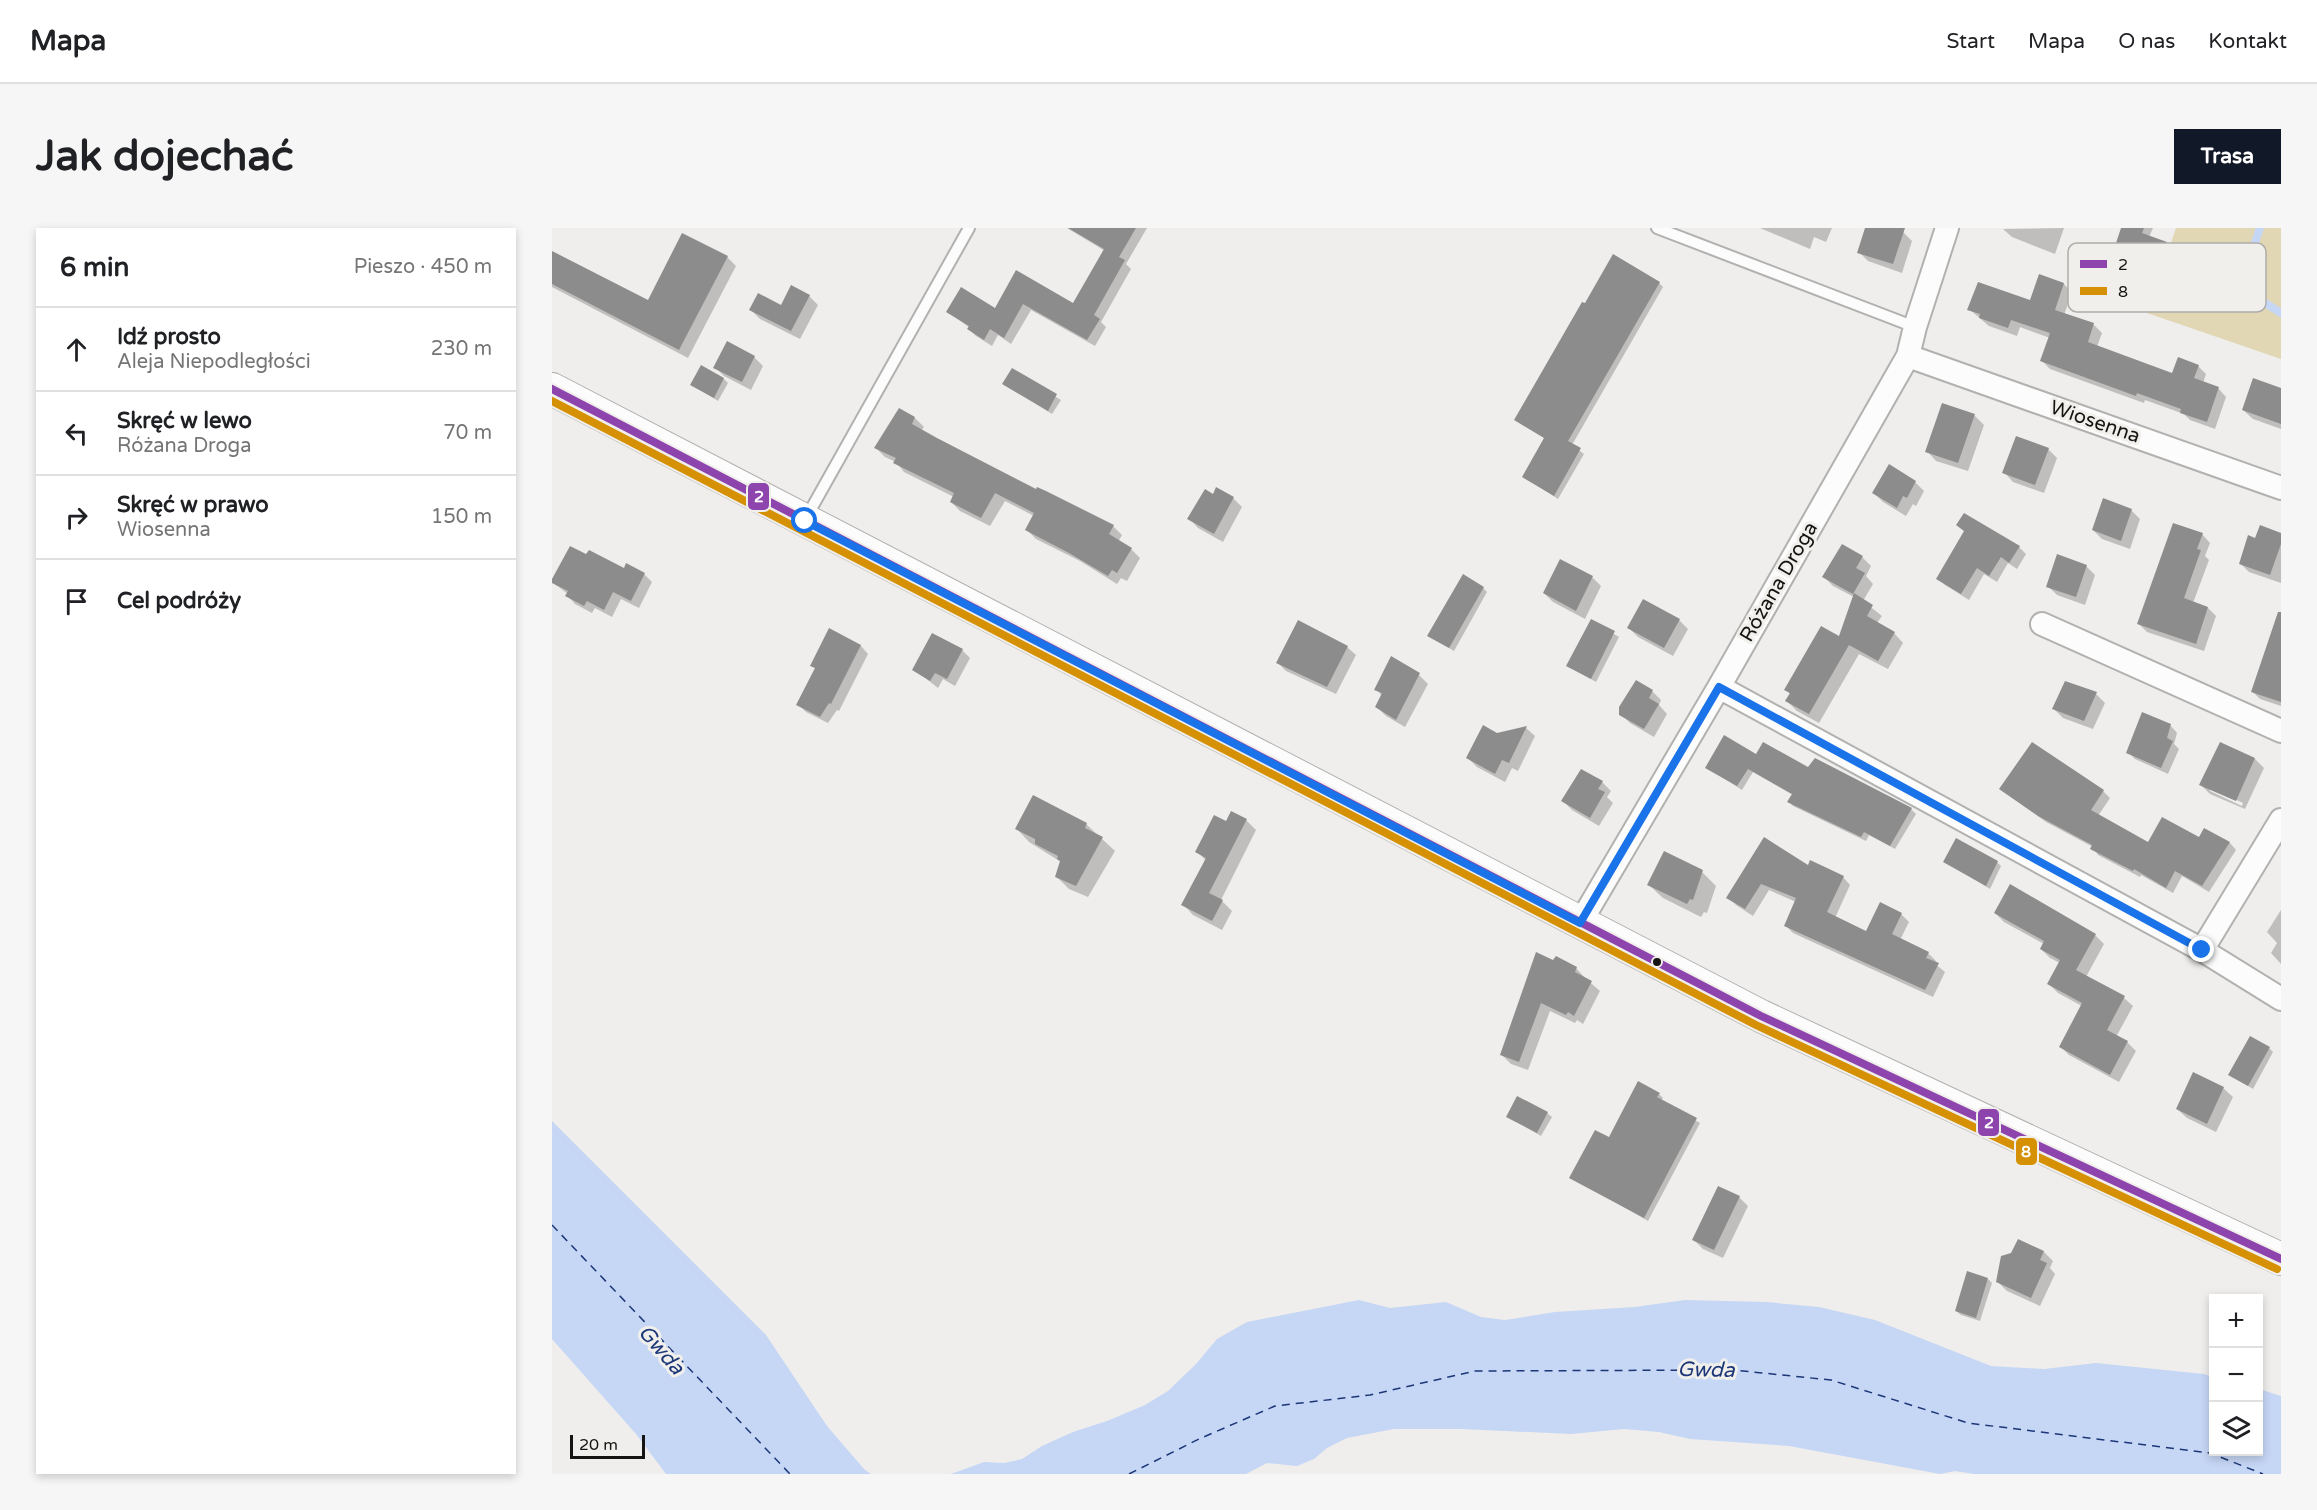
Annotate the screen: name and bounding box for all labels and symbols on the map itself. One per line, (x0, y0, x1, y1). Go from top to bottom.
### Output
legend (2068, 243, 2266, 312)
text: 2 (2118, 255, 2128, 275)
text: 8 (2118, 282, 2128, 302)
street label: Wiosenna (2047, 395, 2143, 449)
line badge: 2 (747, 482, 770, 511)
text: 2 (754, 487, 764, 507)
route start (791, 507, 817, 533)
street label: Różana Droga (1735, 518, 1823, 646)
route end (2188, 936, 2214, 962)
unlabelled marker (1651, 956, 1663, 968)
line badge: 2 (1977, 1108, 2000, 1137)
text: 2 (1984, 1113, 1994, 1133)
line badge: 8 (2015, 1137, 2038, 1166)
text: 8 (2021, 1142, 2031, 1162)
water label: Gwda (633, 1320, 690, 1381)
water label: Gwda (1677, 1357, 1736, 1383)
scale bar (570, 1432, 645, 1460)

